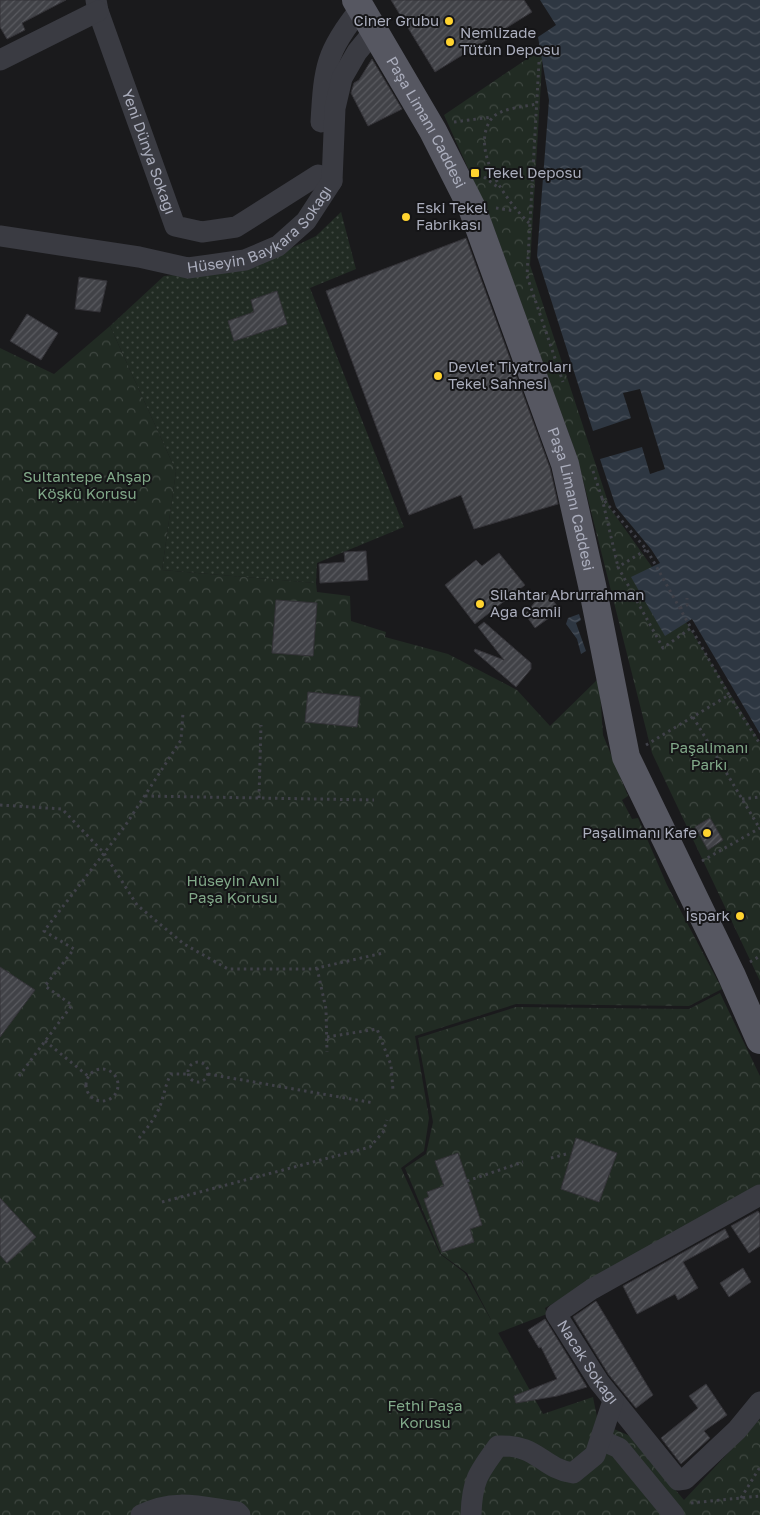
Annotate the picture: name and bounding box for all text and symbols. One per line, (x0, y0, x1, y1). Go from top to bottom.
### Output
place label: Ciner Grubu (353, 11, 439, 29)
marker: Ciner Grubu (443, 15, 455, 27)
place label: Nemlizade Tütün Deposu (460, 23, 560, 58)
marker: Nemlizade Tütün Deposu (444, 36, 456, 48)
street label: Paşa Limanı Caddesi (383, 53, 470, 191)
street label: Yeni Dünya Sokağı (119, 87, 180, 217)
place label: Tekel Deposu (485, 163, 582, 181)
marker: Tekel Deposu (469, 167, 481, 179)
street label: Hüseyin Baykara Sokağı (186, 182, 335, 276)
place label: Eski Tekel Fabrikası (416, 198, 488, 233)
marker: Eski Tekel Fabrikası (400, 211, 412, 223)
place label: Devlet Tiyatroları Tekel Sahnesi (448, 357, 572, 392)
marker: Devlet Tiyatroları Tekel Sahnesi (432, 370, 444, 382)
street label: Paşa Limanı Caddesi (544, 424, 599, 572)
park label: Sultantepe Ahşap Köşkü Korusu (23, 467, 151, 502)
place label: Silahtar Abrurrahman Ağa Camii (490, 585, 644, 620)
marker: Silahtar Abrurrahman Ağa Camii (474, 598, 486, 610)
park label: Paşalimanı Parkı (670, 738, 748, 773)
place label: Paşalimanı Kafe (582, 823, 697, 841)
marker: Paşalimanı Kafe (701, 827, 713, 839)
park label: Hüseyin Avni Paşa Korusu (186, 871, 280, 906)
place label: İspark (685, 906, 731, 924)
marker: İspark (734, 910, 746, 922)
street label: Nacak Sokağı (554, 1316, 623, 1407)
park label: Fethi Paşa Korusu (387, 1396, 463, 1431)

